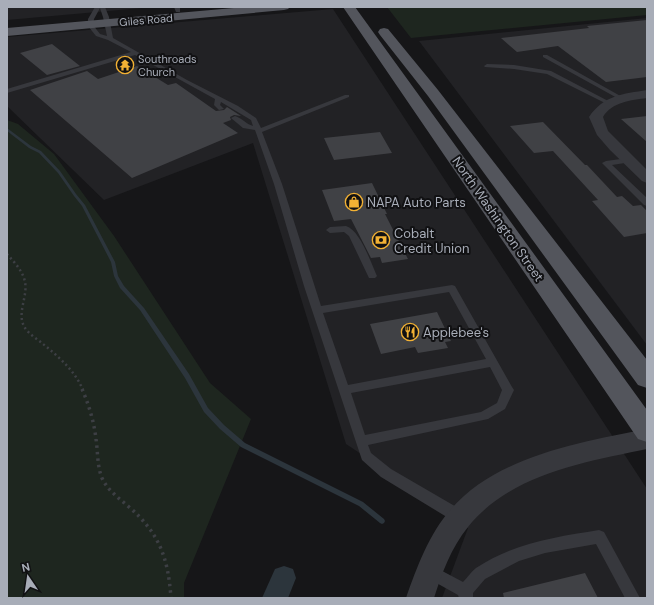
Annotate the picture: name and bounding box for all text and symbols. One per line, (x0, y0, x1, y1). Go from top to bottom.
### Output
street label: Giles Road (119, 11, 173, 29)
place label: Southroads Church (138, 52, 197, 79)
temple icon: Southroads Church (115, 55, 135, 75)
street label: North Washington Street (448, 153, 548, 285)
shop icon: NAPA Auto Parts (344, 192, 364, 212)
place label: NAPA Auto Parts (367, 194, 466, 211)
place label: Cobalt Credit Union (394, 225, 469, 257)
bank icon: Cobalt Credit Union (371, 230, 391, 250)
restaurant icon: Applebee's (400, 322, 420, 342)
place label: Applebee's (423, 324, 489, 341)
north arrow (8, 557, 48, 597)
text: N (20, 560, 31, 575)

